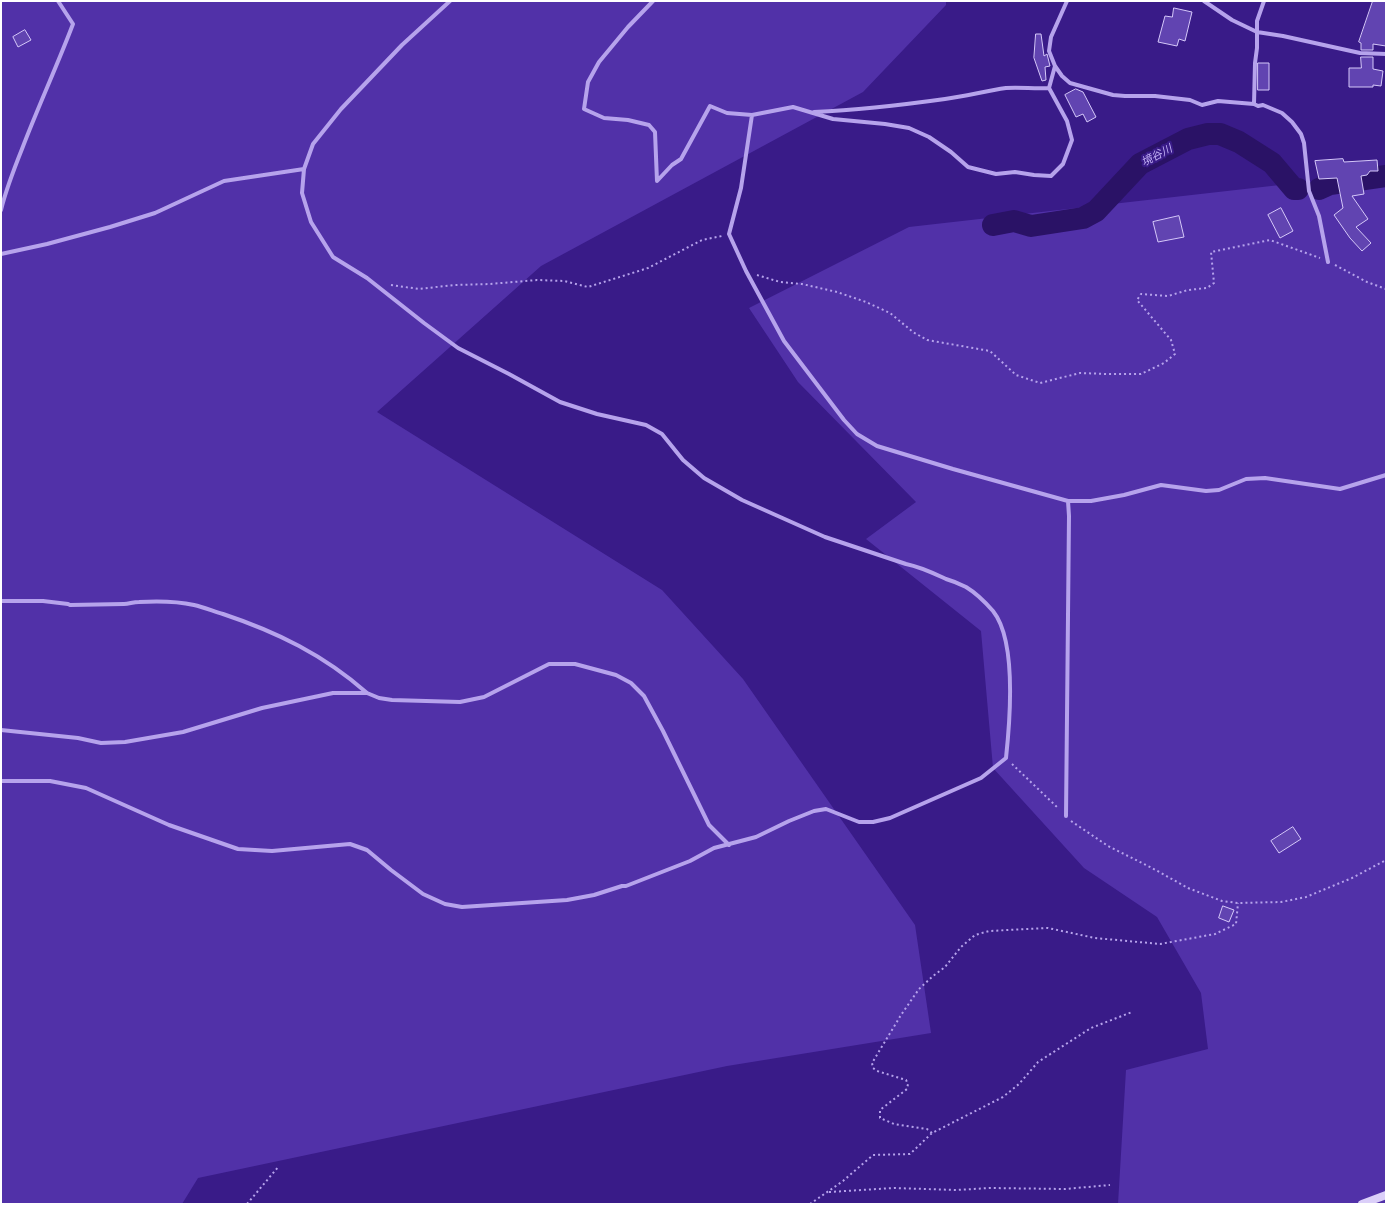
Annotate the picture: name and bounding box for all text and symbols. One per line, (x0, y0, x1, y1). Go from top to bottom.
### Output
water label: 境谷川 (1139, 142, 1175, 170)

